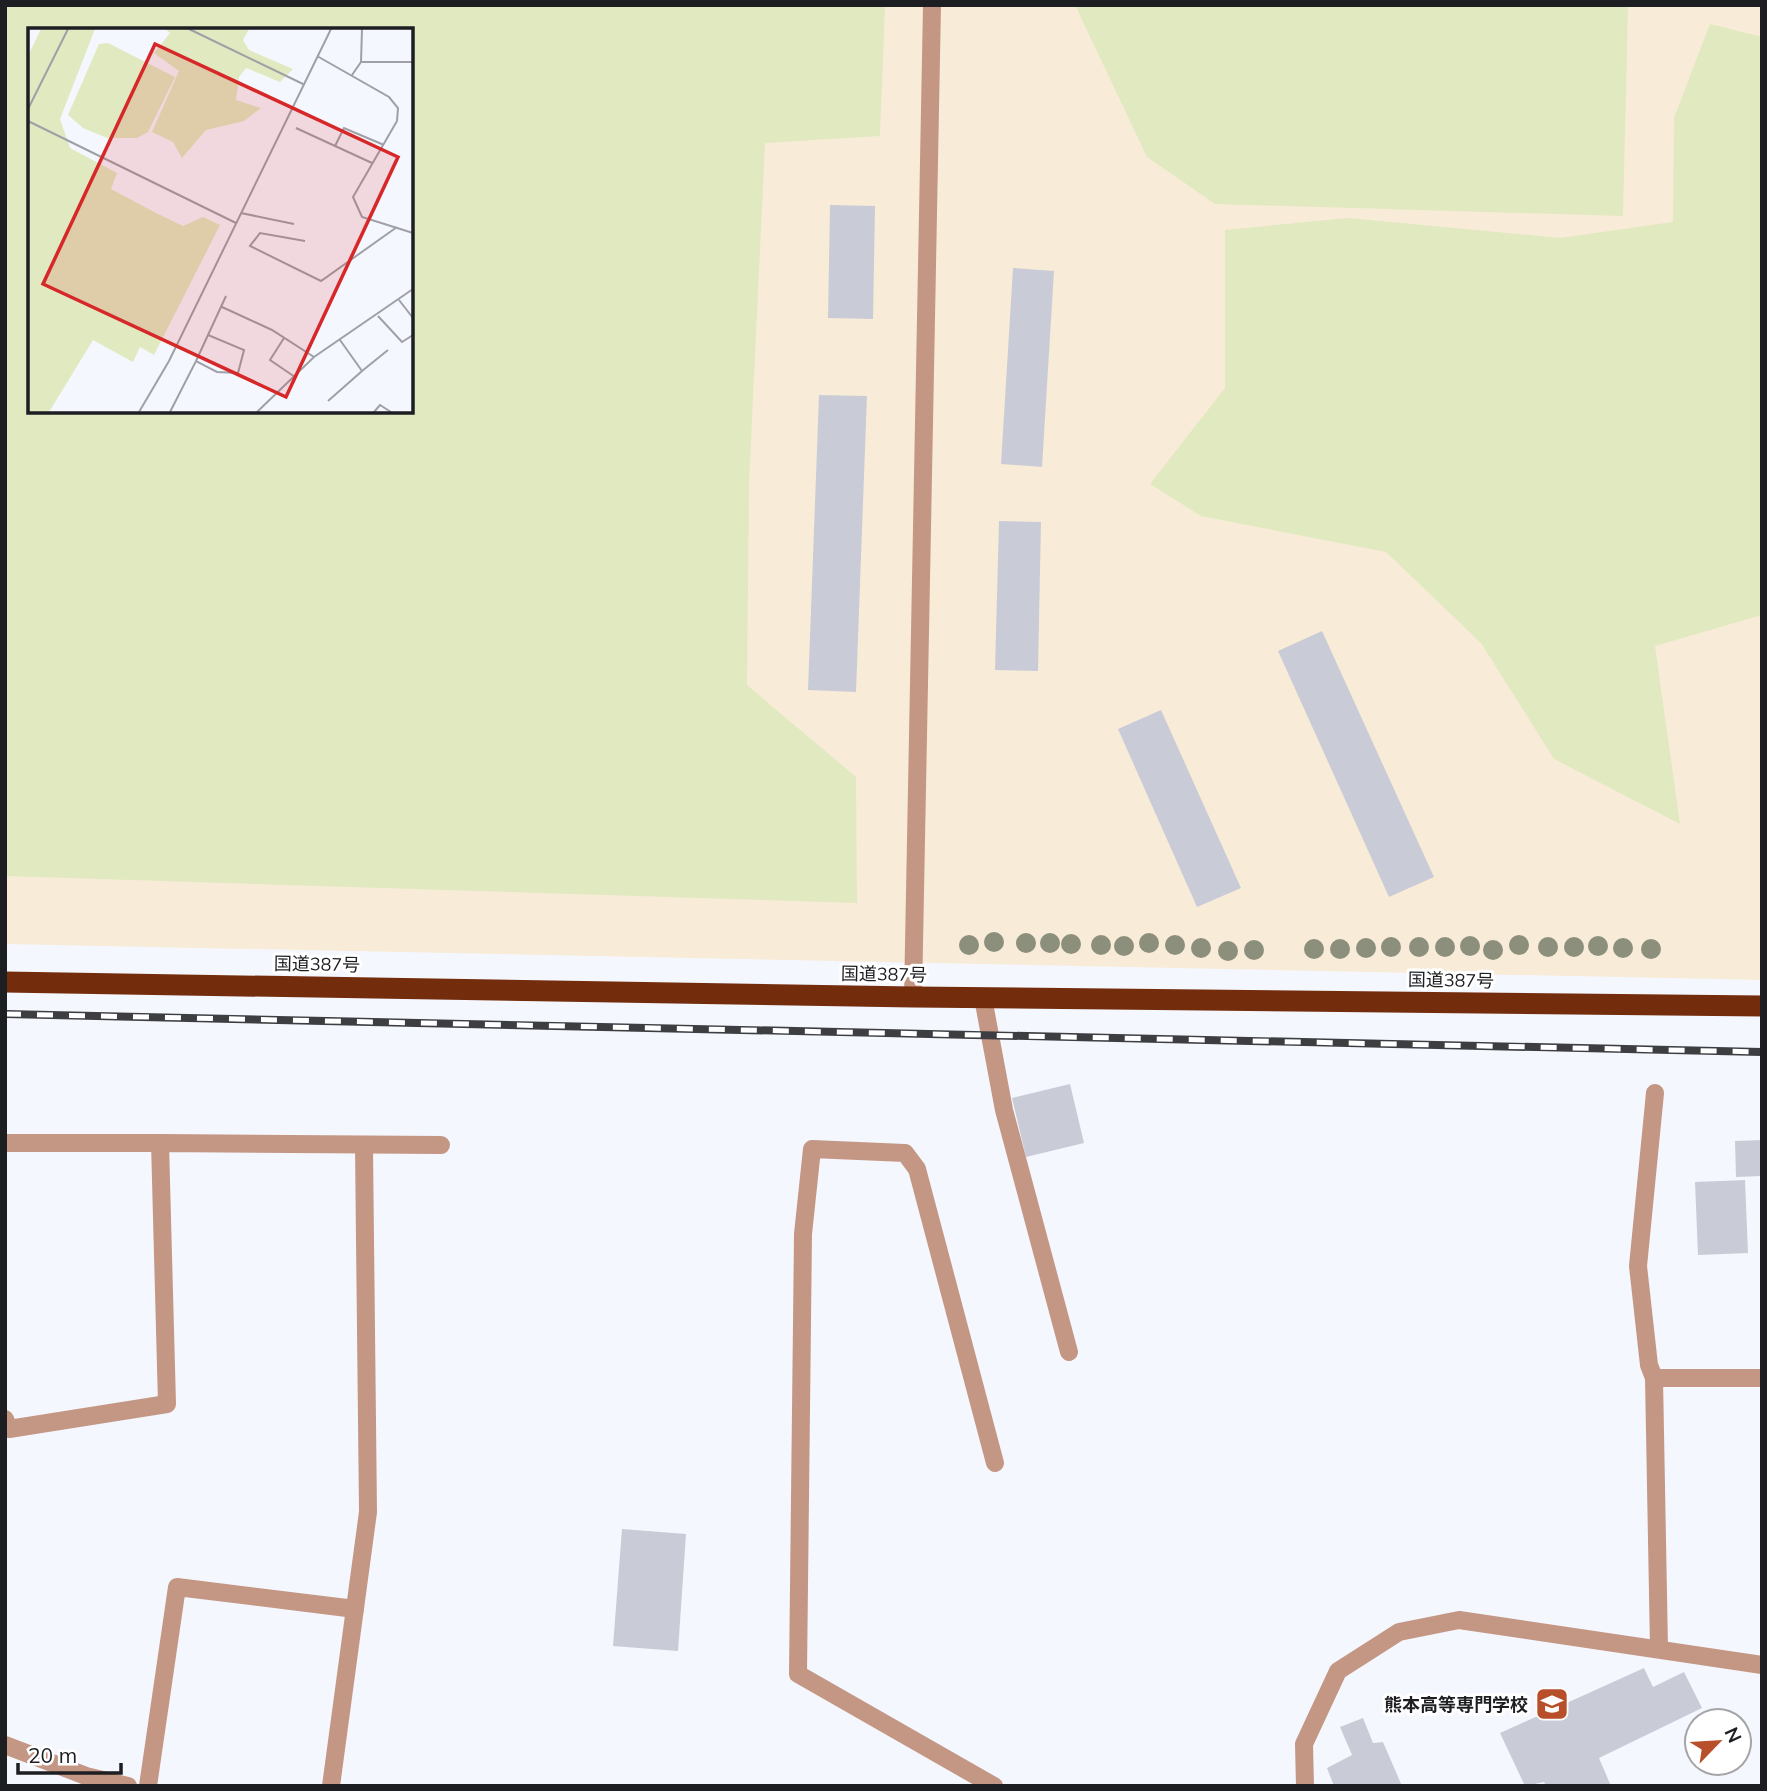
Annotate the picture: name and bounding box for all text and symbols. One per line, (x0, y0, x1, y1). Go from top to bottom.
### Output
inset map (28, 28, 413, 413)
street label: 国道387号 (274, 952, 360, 976)
street label: 国道387号 (841, 962, 927, 986)
street label: 国道387号 (1408, 968, 1494, 992)
school or university icon: 熊本高等専門学校 (1533, 1685, 1571, 1723)
place label: 熊本高等専門学校 (1384, 1693, 1528, 1716)
north arrow (1683, 1707, 1753, 1777)
text: N (1719, 1723, 1747, 1746)
scale bar (18, 1732, 121, 1776)
text: 20 m (28, 1742, 77, 1768)

